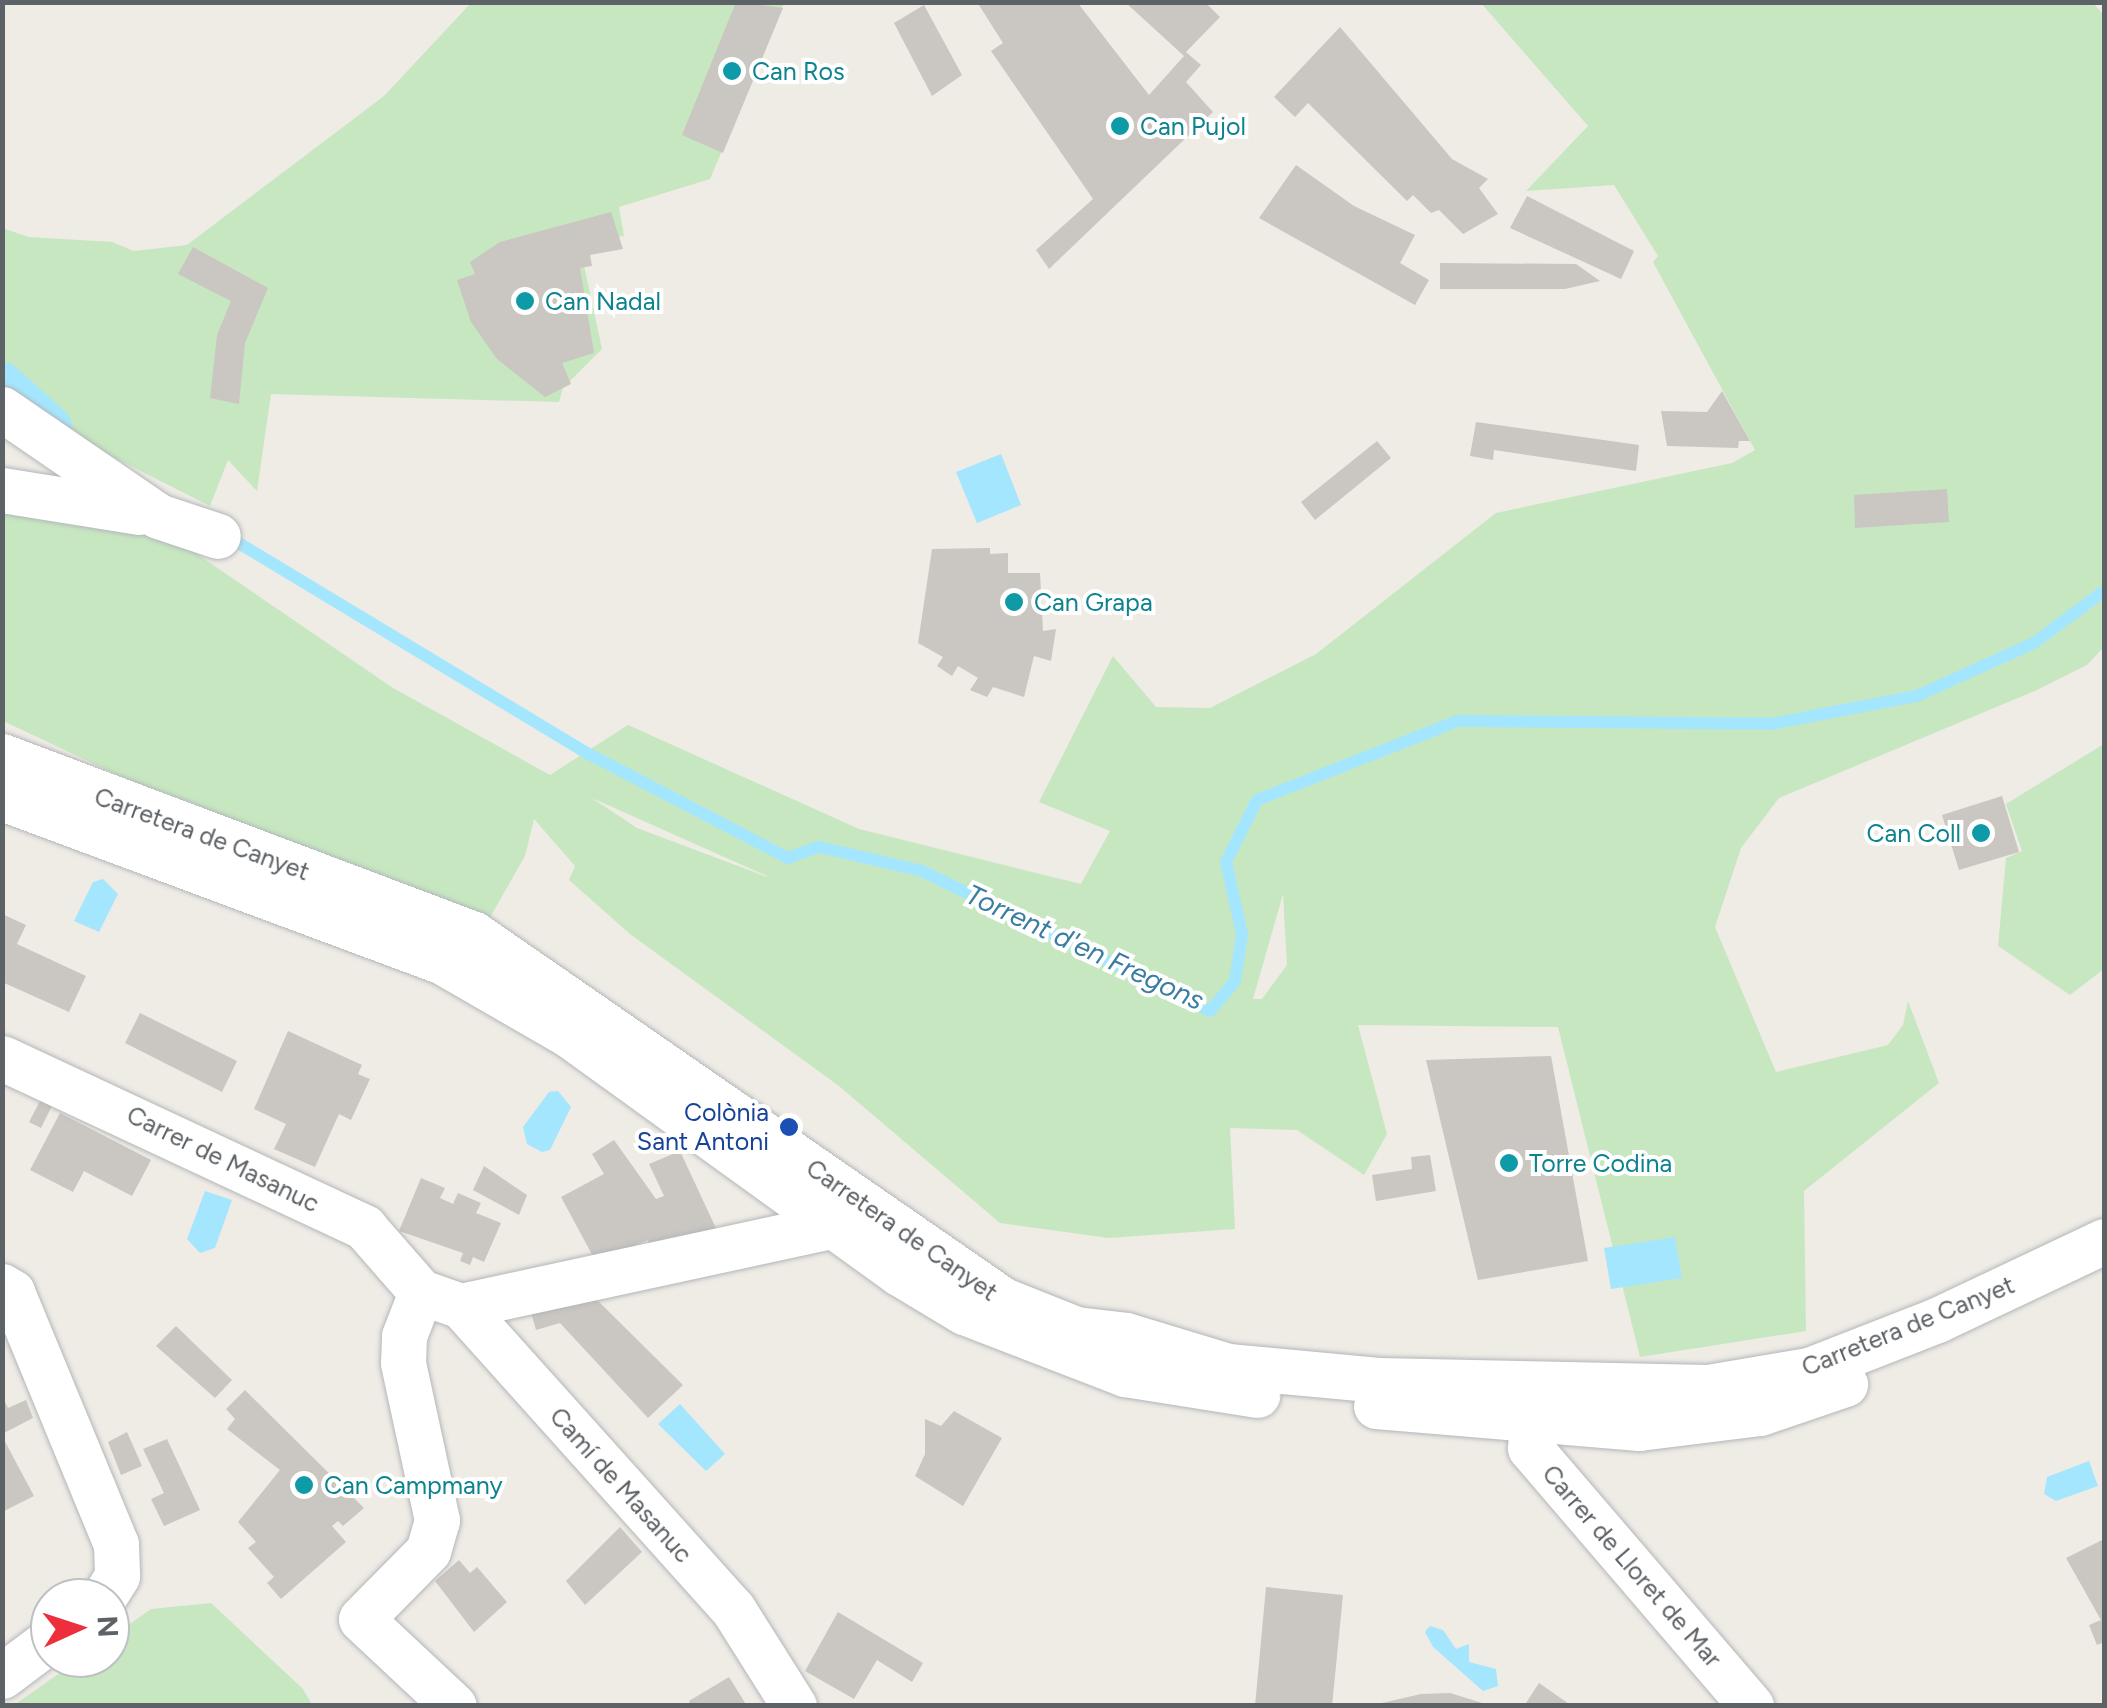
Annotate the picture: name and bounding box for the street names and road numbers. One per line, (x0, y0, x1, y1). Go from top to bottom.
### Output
street label: Carretera de Canyet (90, 781, 314, 887)
street label: Carrer de Masanuc (122, 1099, 324, 1219)
street label: Carretera de Canyet (801, 1153, 1003, 1307)
street label: Carretera de Canyet (1797, 1270, 2019, 1382)
street label: Camí de Masanuc (544, 1401, 698, 1569)
street label: Carrer de Lloret de Mar (1536, 1459, 1728, 1673)

